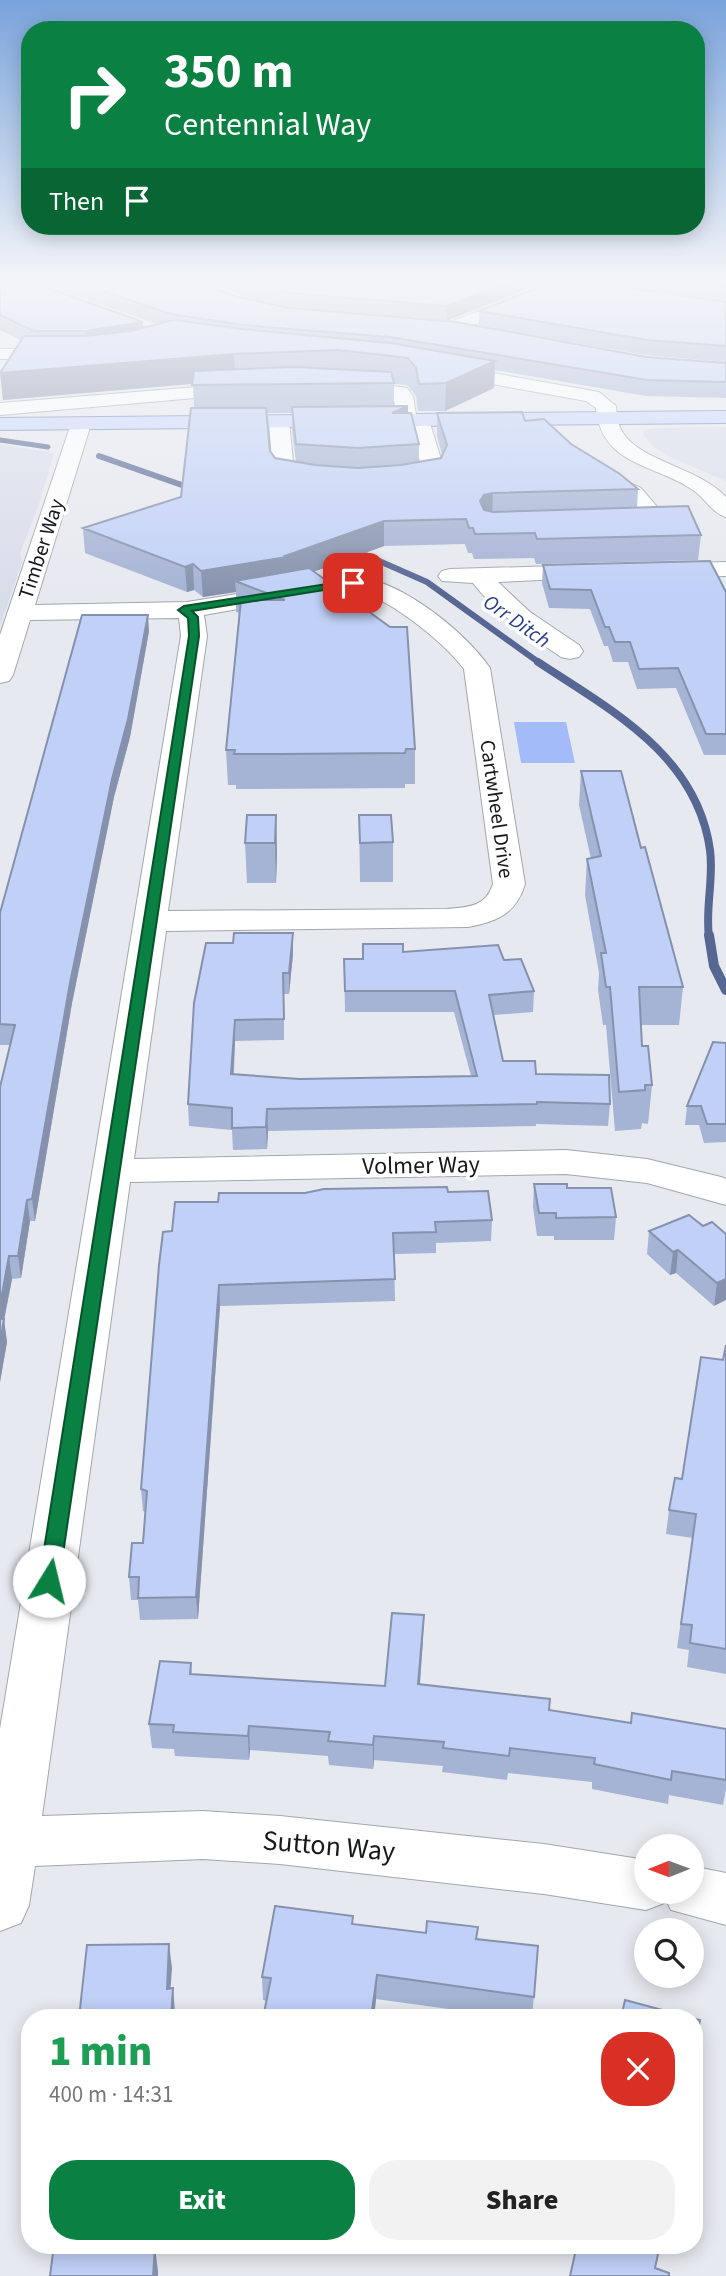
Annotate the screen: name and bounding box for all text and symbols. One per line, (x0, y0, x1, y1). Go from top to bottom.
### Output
text: 350 m (164, 37, 293, 107)
icon: right (49, 49, 140, 140)
text: Centennial Way (164, 102, 371, 148)
icon: arrive (118, 182, 156, 220)
text: Then (49, 183, 104, 220)
street label: Timber Way (11, 495, 71, 603)
pin (323, 553, 383, 613)
icon: arrive (334, 564, 372, 602)
water label: Orr Ditch (477, 587, 557, 655)
street label: Cartwheel Drive (472, 738, 522, 880)
street label: Volmer Way (362, 1147, 480, 1184)
position arrow (12, 1544, 86, 1618)
street label: Sutton Way (261, 1820, 397, 1872)
north arrow (634, 1834, 704, 1904)
map controls (634, 1834, 704, 1988)
button: search (634, 1918, 704, 1988)
text: 1 min (49, 2022, 152, 2082)
button: close (601, 2032, 675, 2106)
text: 400 m · 14:31 (49, 2078, 173, 2111)
button: Exit (49, 2160, 355, 2240)
button: Share (369, 2160, 675, 2240)

